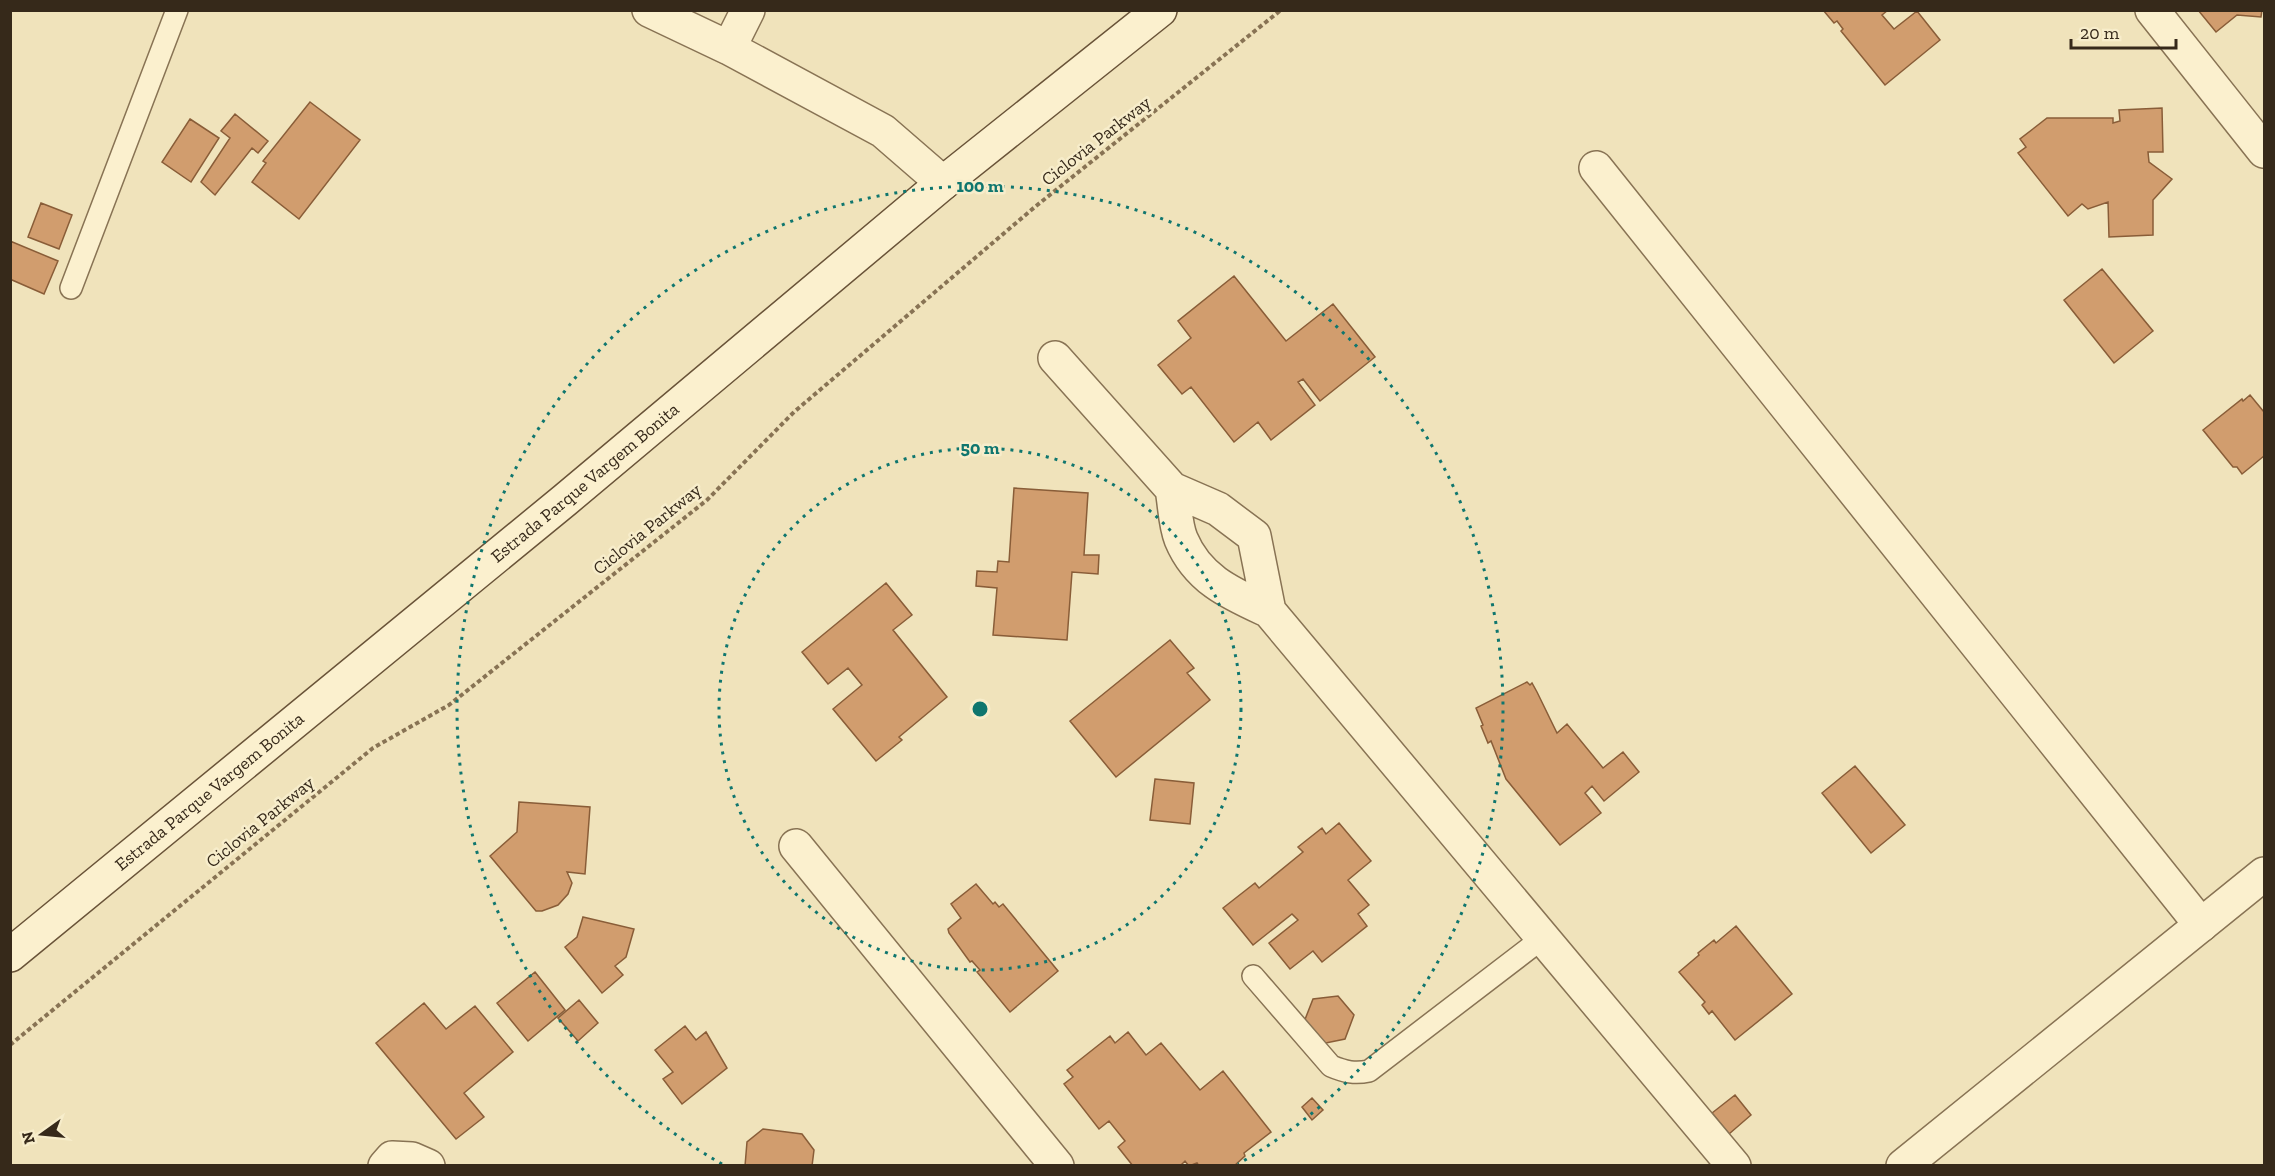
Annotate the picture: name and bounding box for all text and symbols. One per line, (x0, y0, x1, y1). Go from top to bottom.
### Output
scale bar (2071, 12, 2176, 50)
text: 20 m (2080, 22, 2120, 44)
street label: Ciclovia Parkway (1037, 91, 1156, 191)
text: 100 m (956, 175, 1004, 197)
street label: Estrada Parque Vargem Bonita (486, 398, 684, 567)
text: 50 m (961, 437, 1000, 459)
street label: Ciclovia Parkway (589, 478, 706, 579)
centre of rings (970, 699, 990, 719)
street label: Estrada Parque Vargem Bonita (111, 707, 309, 875)
street label: Ciclovia Parkway (202, 771, 319, 872)
north arrow (12, 1104, 72, 1164)
text: N (17, 1129, 39, 1146)

